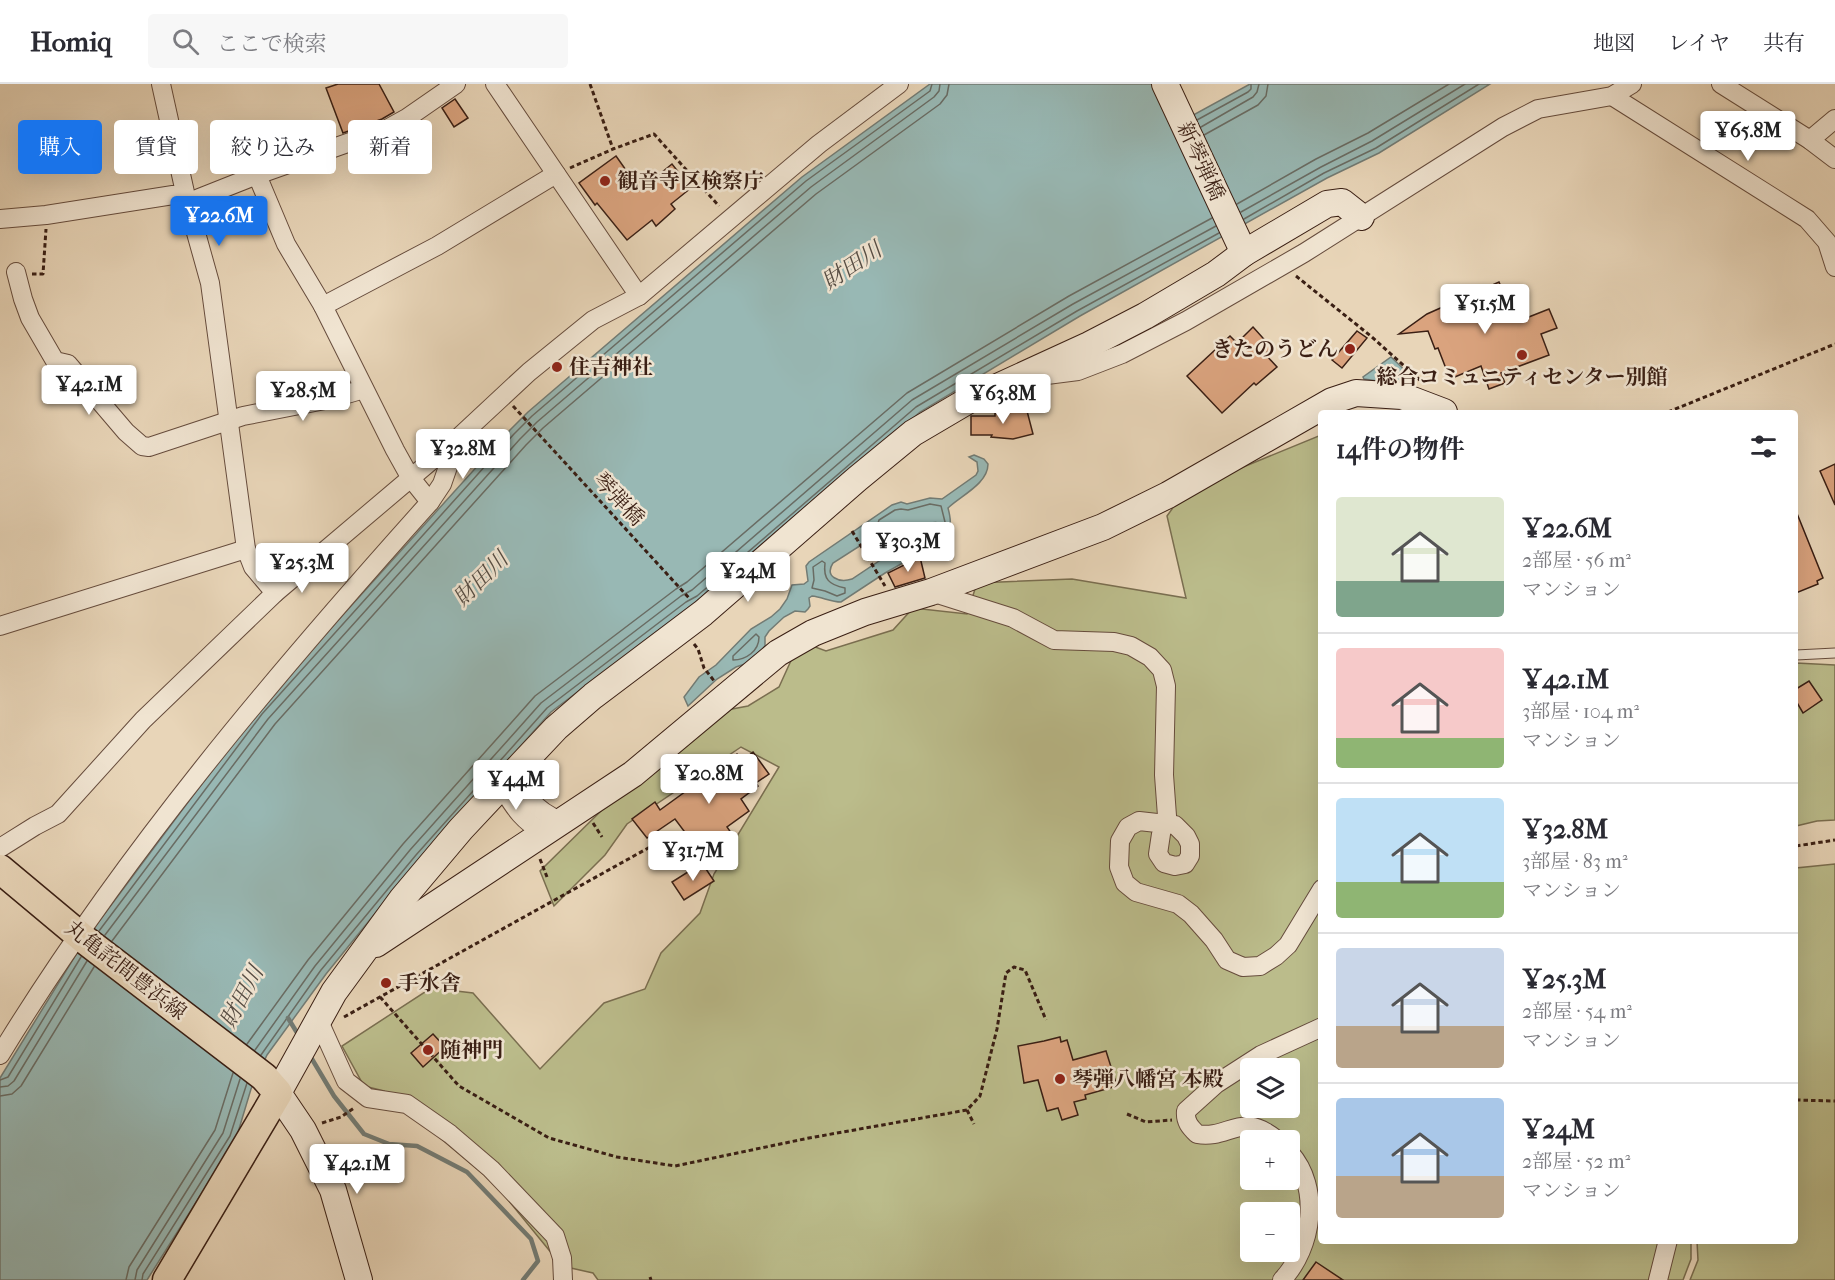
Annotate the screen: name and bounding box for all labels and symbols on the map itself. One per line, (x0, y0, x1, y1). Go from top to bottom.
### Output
pin: ¥65.8M (1699, 111, 1797, 162)
street label: 新琴弾橋 (1172, 118, 1230, 204)
place label: 観音寺区検察庁 (617, 169, 764, 193)
marker: 観音寺区検察庁 (598, 174, 612, 188)
pin: ¥22.6M (170, 196, 268, 247)
water label: 財田川 (817, 236, 888, 295)
pin: ¥51.5M (1436, 284, 1534, 335)
place label: きたのうどん (1212, 337, 1338, 361)
marker: きたのうどん (1343, 342, 1357, 356)
marker: 総合コミュニティセンター別館 (1515, 348, 1529, 362)
place label: 住吉神社 (569, 355, 653, 379)
marker: 住吉神社 (550, 360, 564, 374)
pin: ¥42.1M (40, 365, 138, 416)
place label: 総合コミュニティセンター別館 (1376, 365, 1668, 389)
pin: ¥28.5M (254, 371, 352, 422)
pin: ¥63.8M (954, 374, 1052, 425)
pin: ¥32.8M (414, 429, 512, 480)
street label: 琴弾橋 (589, 468, 649, 530)
pin: ¥30.3M (859, 522, 957, 573)
pin: ¥25.3M (253, 543, 351, 594)
water label: 財田川 (448, 545, 515, 612)
pin: ¥24M (712, 552, 784, 603)
pin: ¥20.8M (660, 754, 758, 805)
pin: ¥44M (480, 760, 552, 811)
pin: ¥31.7M (644, 831, 742, 882)
street label: 丸亀詫間豊浜線 (61, 915, 191, 1025)
water label: 財田川 (215, 960, 270, 1032)
place label: 手水舎 (398, 971, 461, 995)
marker: 手水舎 (379, 976, 393, 990)
place label: 随神門 (440, 1038, 503, 1062)
marker: 随神門 (421, 1043, 435, 1057)
place label: 琴弾八幡宮 本殿 (1072, 1067, 1224, 1091)
marker: 琴弾八幡宮 本殿 (1053, 1072, 1067, 1086)
pin: ¥42.1M (308, 1144, 406, 1195)

